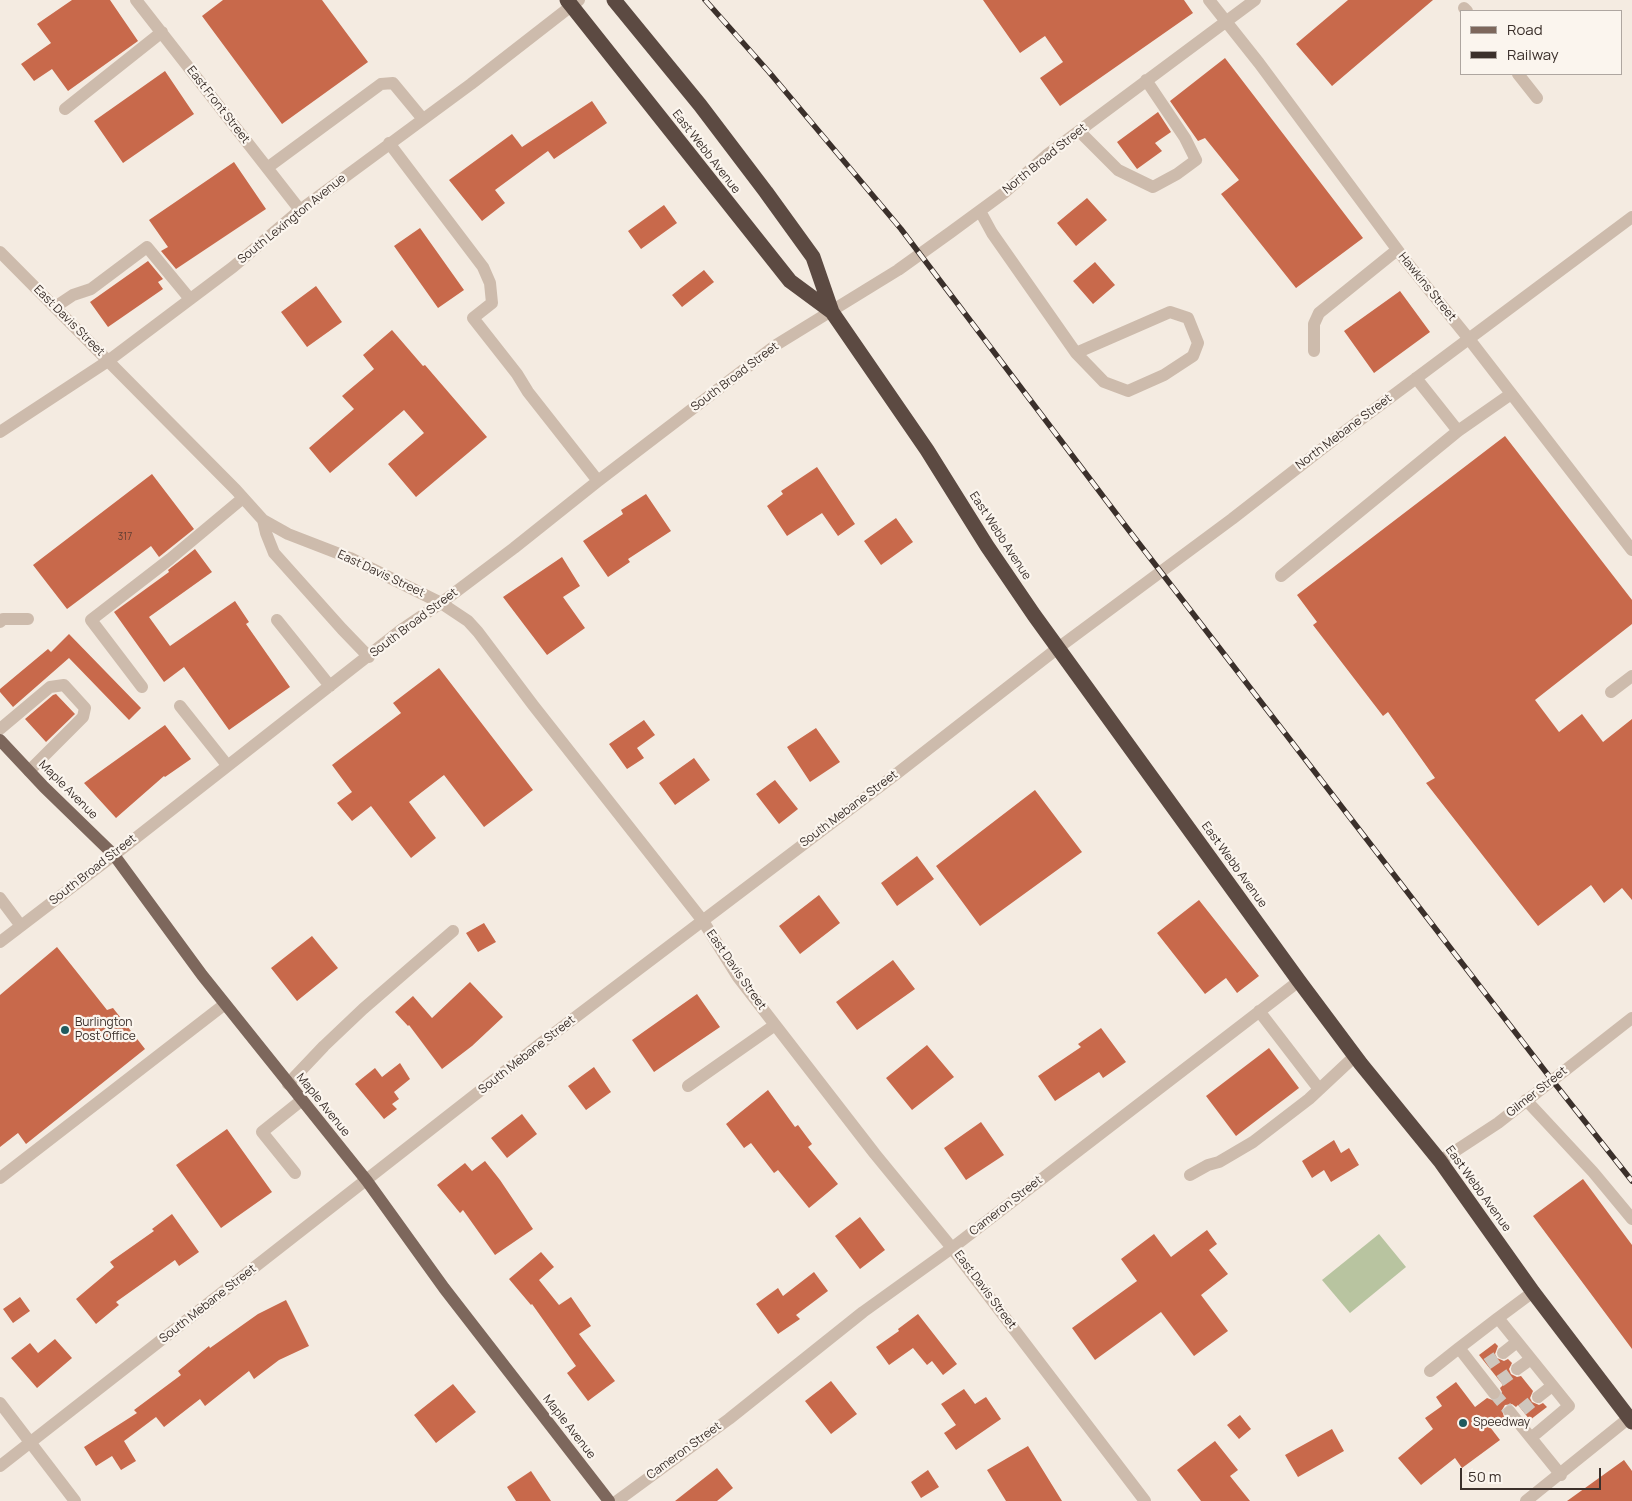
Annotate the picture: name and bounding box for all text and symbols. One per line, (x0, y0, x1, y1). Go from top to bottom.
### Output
legend (1460, 10, 1622, 75)
text: Road (1507, 19, 1543, 40)
text: Railway (1507, 44, 1559, 65)
street label: East Front Street (183, 64, 253, 146)
street label: East Webb Avenue (669, 107, 743, 197)
street label: North Broad Street (1000, 121, 1090, 197)
street label: South Lexington Avenue (235, 171, 349, 267)
street label: Hawkins Street (1395, 250, 1459, 324)
street label: East Davis Street (31, 283, 107, 359)
street label: South Broad Street (688, 339, 782, 415)
street label: North Mebane Street (1293, 391, 1395, 473)
street label: East Webb Avenue (966, 489, 1034, 583)
house number: 317 (118, 531, 132, 543)
street label: East Davis Street (335, 548, 427, 600)
street label: South Broad Street (367, 585, 461, 661)
street label: Maple Avenue (36, 758, 100, 822)
street label: South Mebane Street (797, 768, 901, 850)
street label: East Webb Avenue (1198, 819, 1270, 911)
street label: South Broad Street (47, 832, 139, 908)
street label: East Davis Street (703, 927, 769, 1013)
street label: South Mebane Street (476, 1013, 578, 1097)
place label: Burlington Post Office (75, 1016, 136, 1044)
marker: Burlington Post Office (59, 1024, 71, 1036)
street label: Gilmer Street (1504, 1064, 1570, 1120)
street label: Maple Avenue (293, 1070, 353, 1140)
street label: East Webb Avenue (1442, 1143, 1514, 1235)
street label: Cameron Street (967, 1173, 1045, 1239)
street label: East Davis Street (951, 1248, 1019, 1332)
street label: South Mebane Street (157, 1262, 259, 1346)
street label: Maple Avenue (540, 1392, 598, 1462)
place label: Speedway (1473, 1416, 1530, 1430)
marker: Speedway (1457, 1417, 1469, 1429)
street label: Cameron Street (644, 1419, 724, 1483)
scale bar (1462, 1458, 1603, 1490)
text: 50 m (1468, 1466, 1502, 1487)

